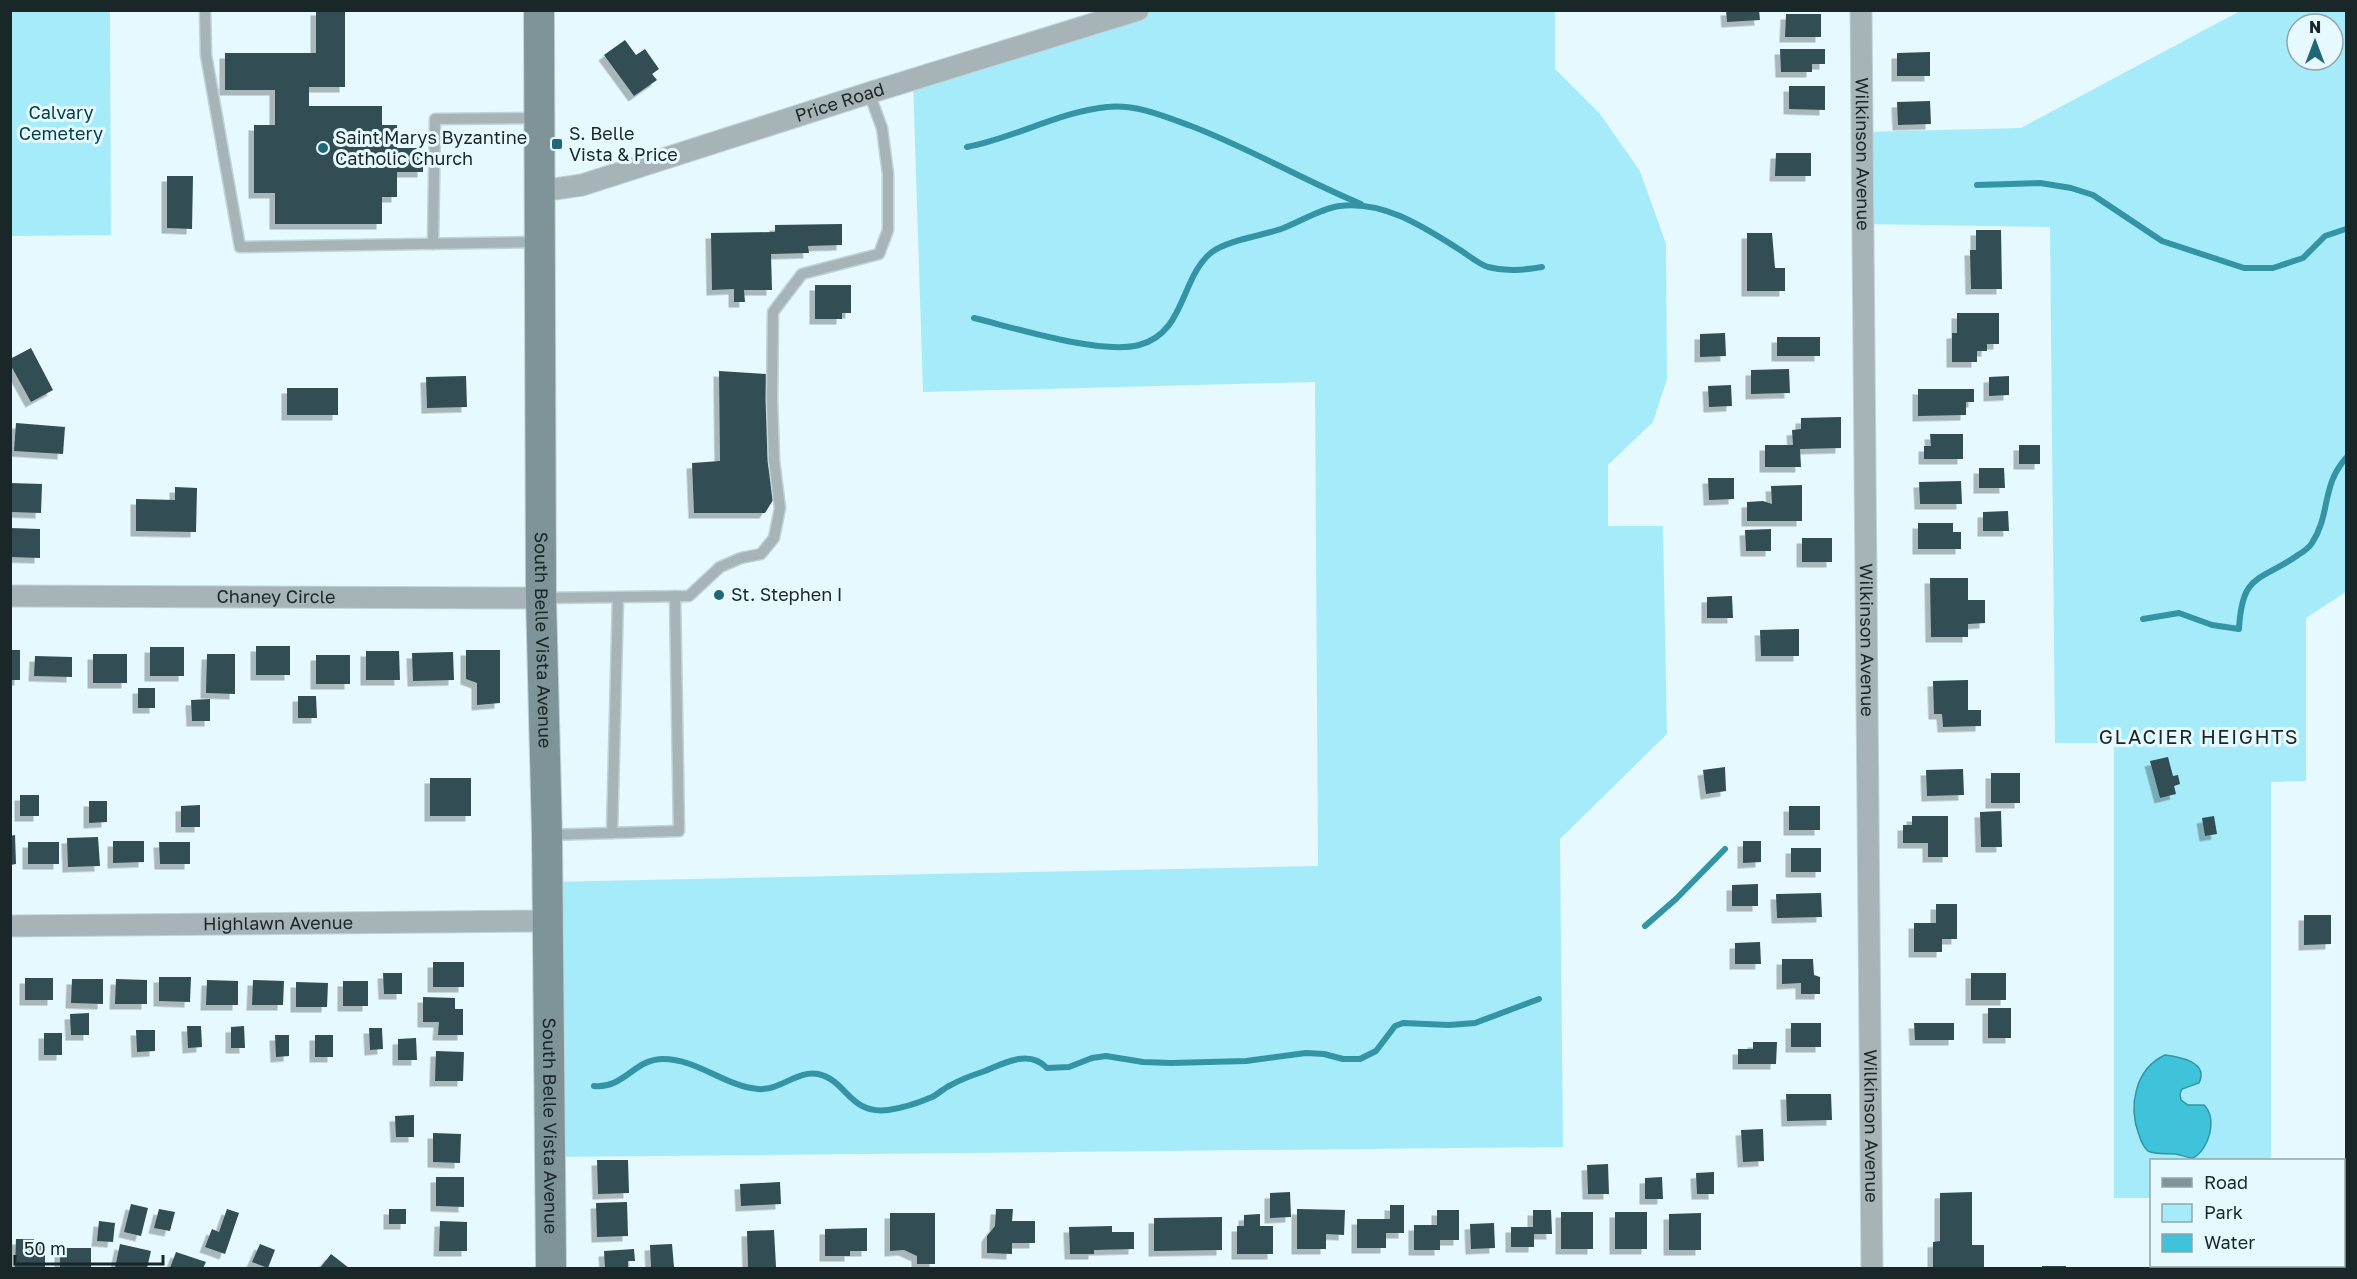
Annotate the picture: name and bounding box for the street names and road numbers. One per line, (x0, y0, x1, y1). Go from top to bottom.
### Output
street label: Price Road (792, 77, 887, 126)
street label: Wilkinson Avenue (1852, 77, 1875, 231)
street label: South Belle Vista Avenue (531, 532, 557, 749)
street label: Wilkinson Avenue (1856, 563, 1879, 717)
street label: Chaney Circle (216, 585, 336, 607)
street label: Highlawn Avenue (203, 911, 353, 934)
street label: South Belle Vista Avenue (539, 1017, 563, 1234)
street label: Wilkinson Avenue (1860, 1049, 1883, 1203)

